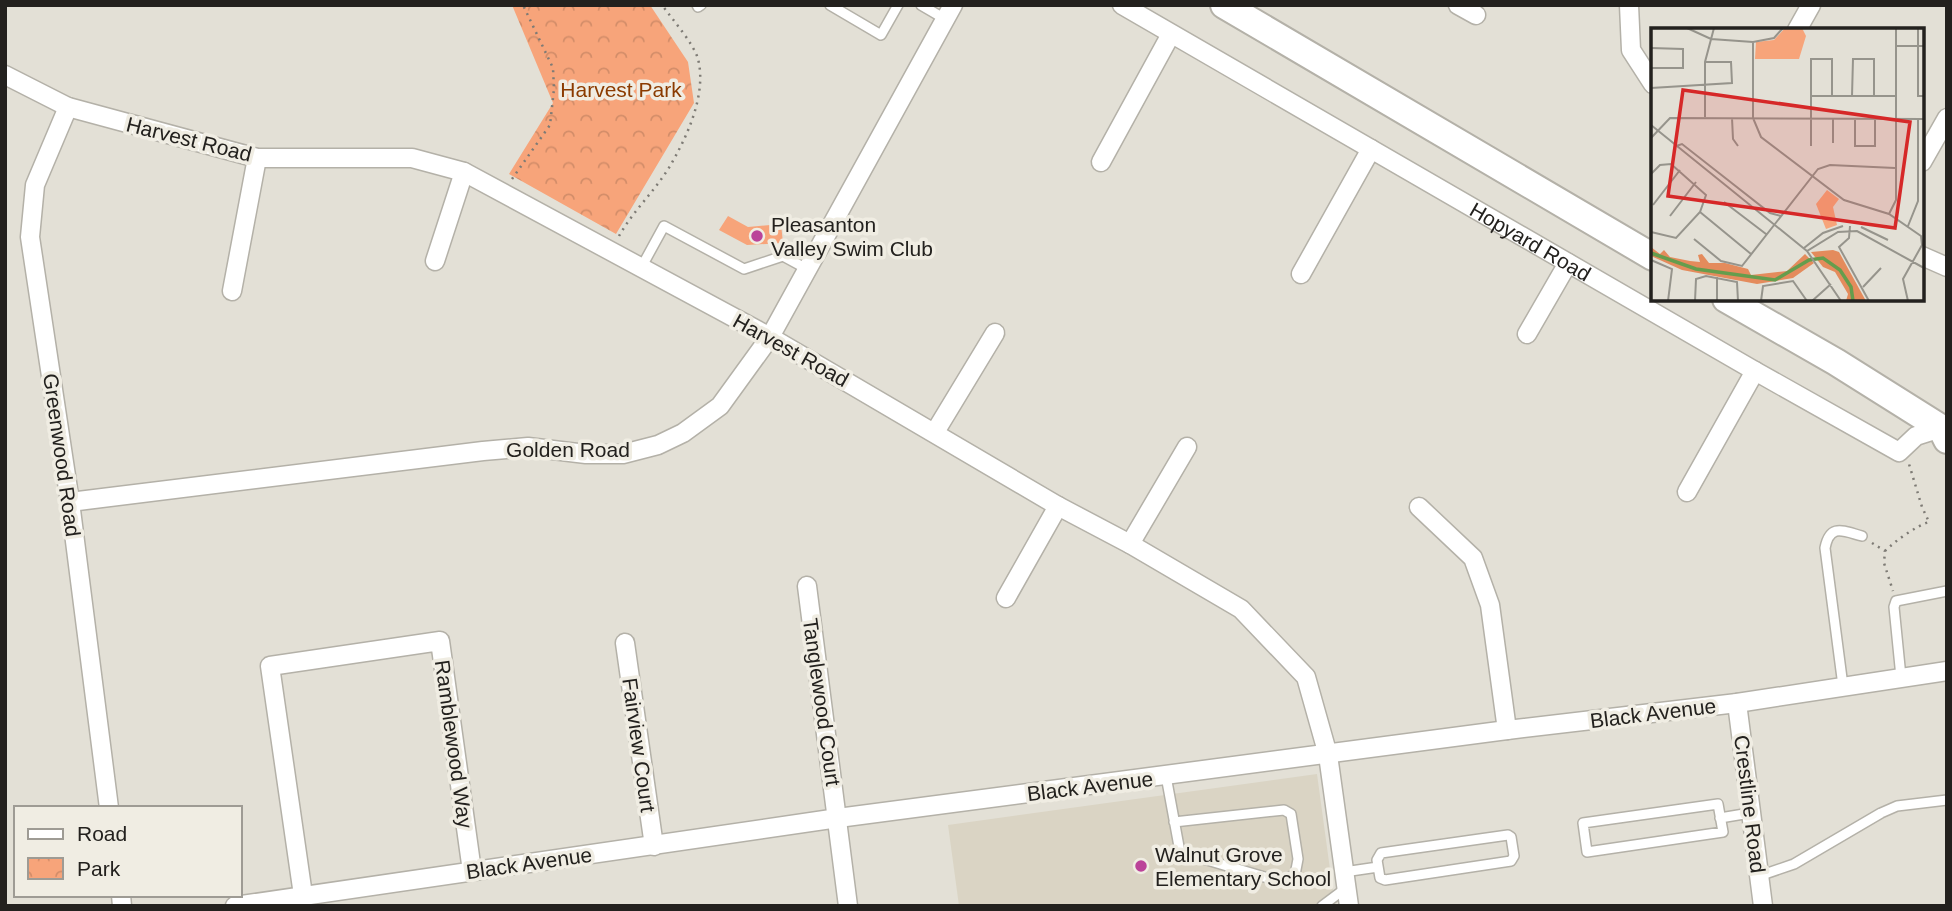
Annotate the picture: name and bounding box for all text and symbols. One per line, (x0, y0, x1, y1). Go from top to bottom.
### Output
inset map (1651, 28, 1924, 301)
park label: Harvest Park (560, 78, 682, 101)
street label: Harvest Road (124, 112, 254, 166)
street label: Hopyard Road (1466, 197, 1595, 285)
place label: Pleasanton Valley Swim Club (771, 213, 933, 260)
marker: Pleasanton Valley Swim Club (749, 228, 765, 244)
street label: Harvest Road (729, 309, 853, 391)
street label: Greenwood Road (39, 372, 85, 538)
street label: Golden Road (506, 438, 630, 461)
street label: Tanglewood Court (799, 617, 845, 788)
street label: Ramblewood Way (431, 658, 477, 830)
street label: Fairview Court (618, 676, 660, 814)
street label: Black Avenue (1589, 694, 1717, 732)
street label: Crestline Road (1730, 734, 1770, 874)
street label: Black Avenue (1026, 767, 1154, 805)
legend (14, 806, 242, 897)
text: Road (77, 822, 127, 845)
street label: Black Avenue (465, 843, 593, 883)
place label: Walnut Grove Elementary School (1155, 843, 1331, 890)
text: Park (77, 857, 121, 880)
marker: Walnut Grove Elementary School (1133, 858, 1149, 874)

